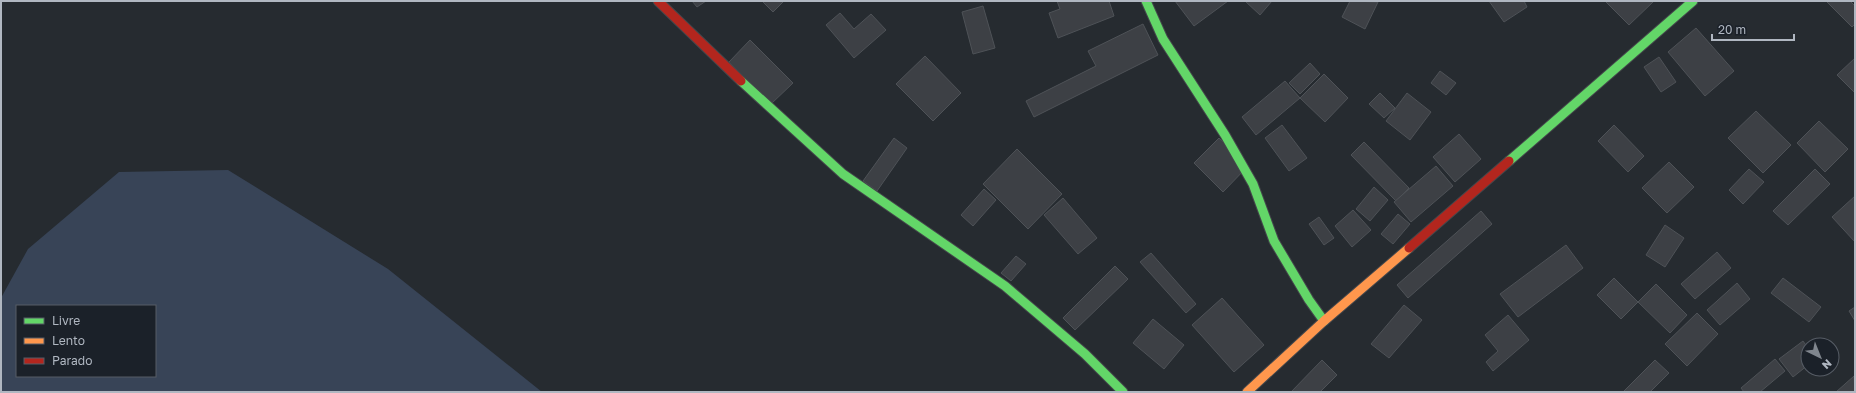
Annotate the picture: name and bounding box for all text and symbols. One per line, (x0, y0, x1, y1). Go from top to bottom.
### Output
scale bar (1712, 16, 1794, 42)
text: 20 m (1718, 22, 1746, 37)
legend (16, 305, 156, 377)
text: Livre (52, 313, 80, 328)
text: Lento (52, 333, 85, 348)
north arrow (1800, 337, 1840, 377)
text: Parado (52, 353, 92, 368)
text: N (1820, 357, 1835, 372)

